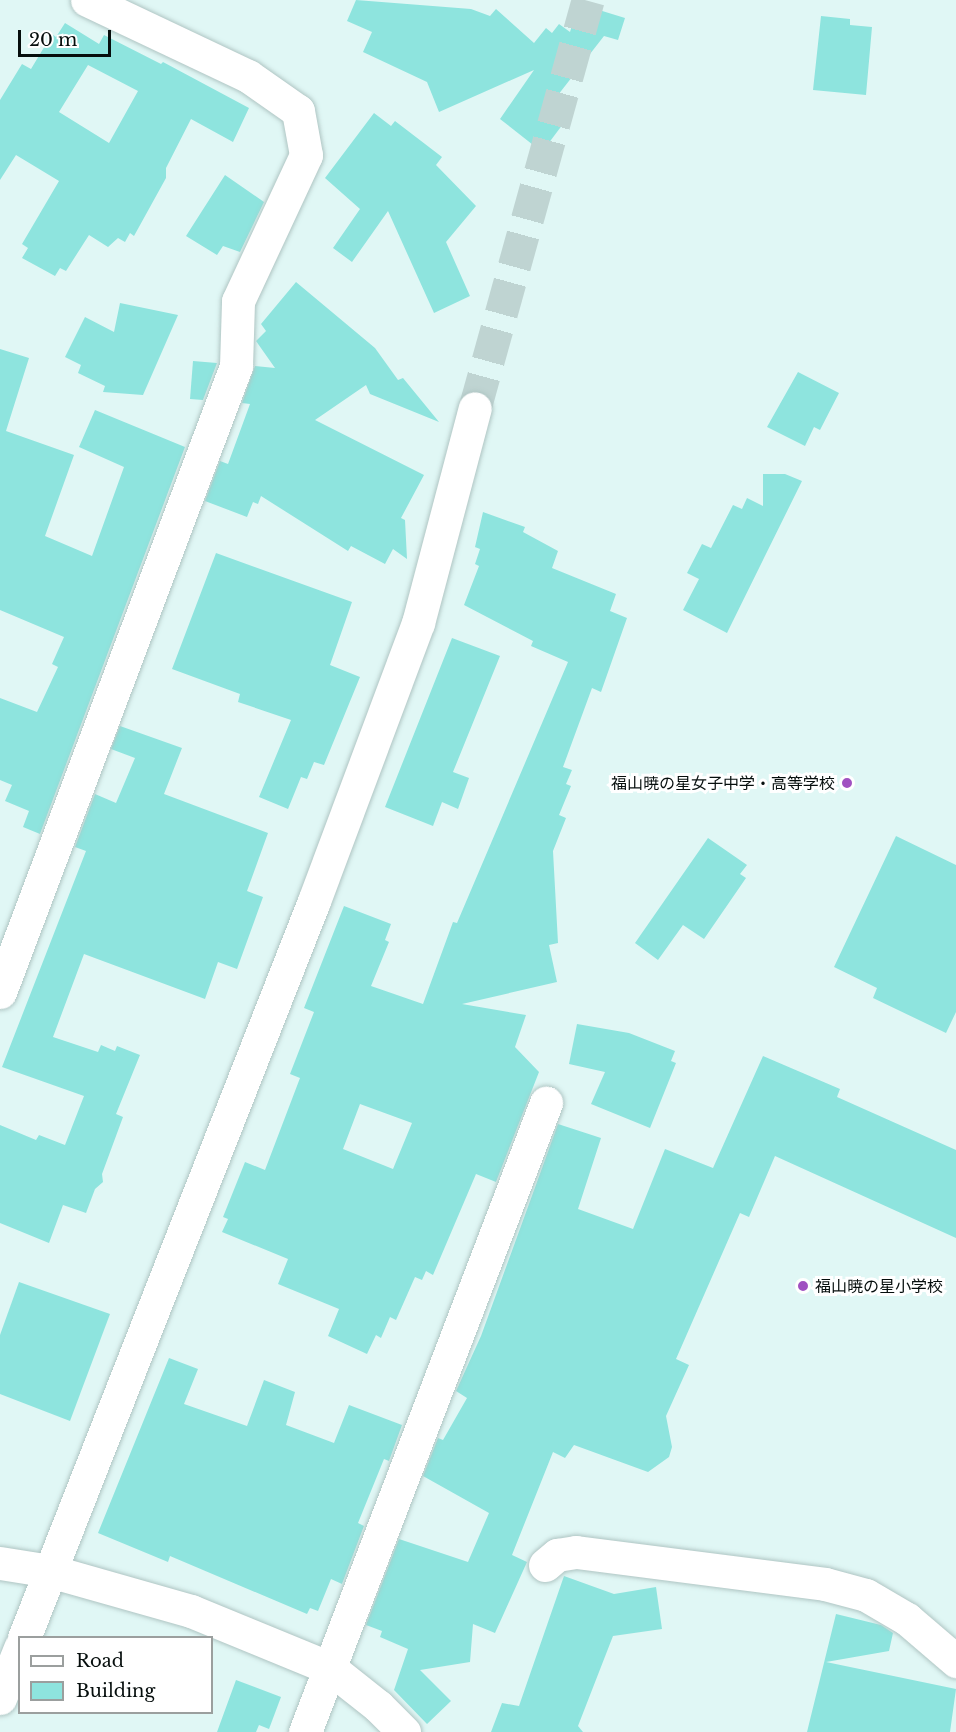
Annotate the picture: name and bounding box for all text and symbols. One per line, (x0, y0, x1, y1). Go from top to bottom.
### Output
scale bar (21, 18, 114, 56)
text: 20 m (29, 29, 77, 51)
place label: 福山暁の星女子中学・高等学校 (611, 773, 835, 793)
marker: 福山暁の星女子中学・高等学校 (840, 776, 854, 790)
place label: 福山暁の星小学校 (815, 1276, 943, 1296)
marker: 福山暁の星小学校 (796, 1279, 810, 1293)
legend (18, 1636, 213, 1714)
text: Road (76, 1650, 124, 1672)
text: Building (76, 1680, 155, 1702)

